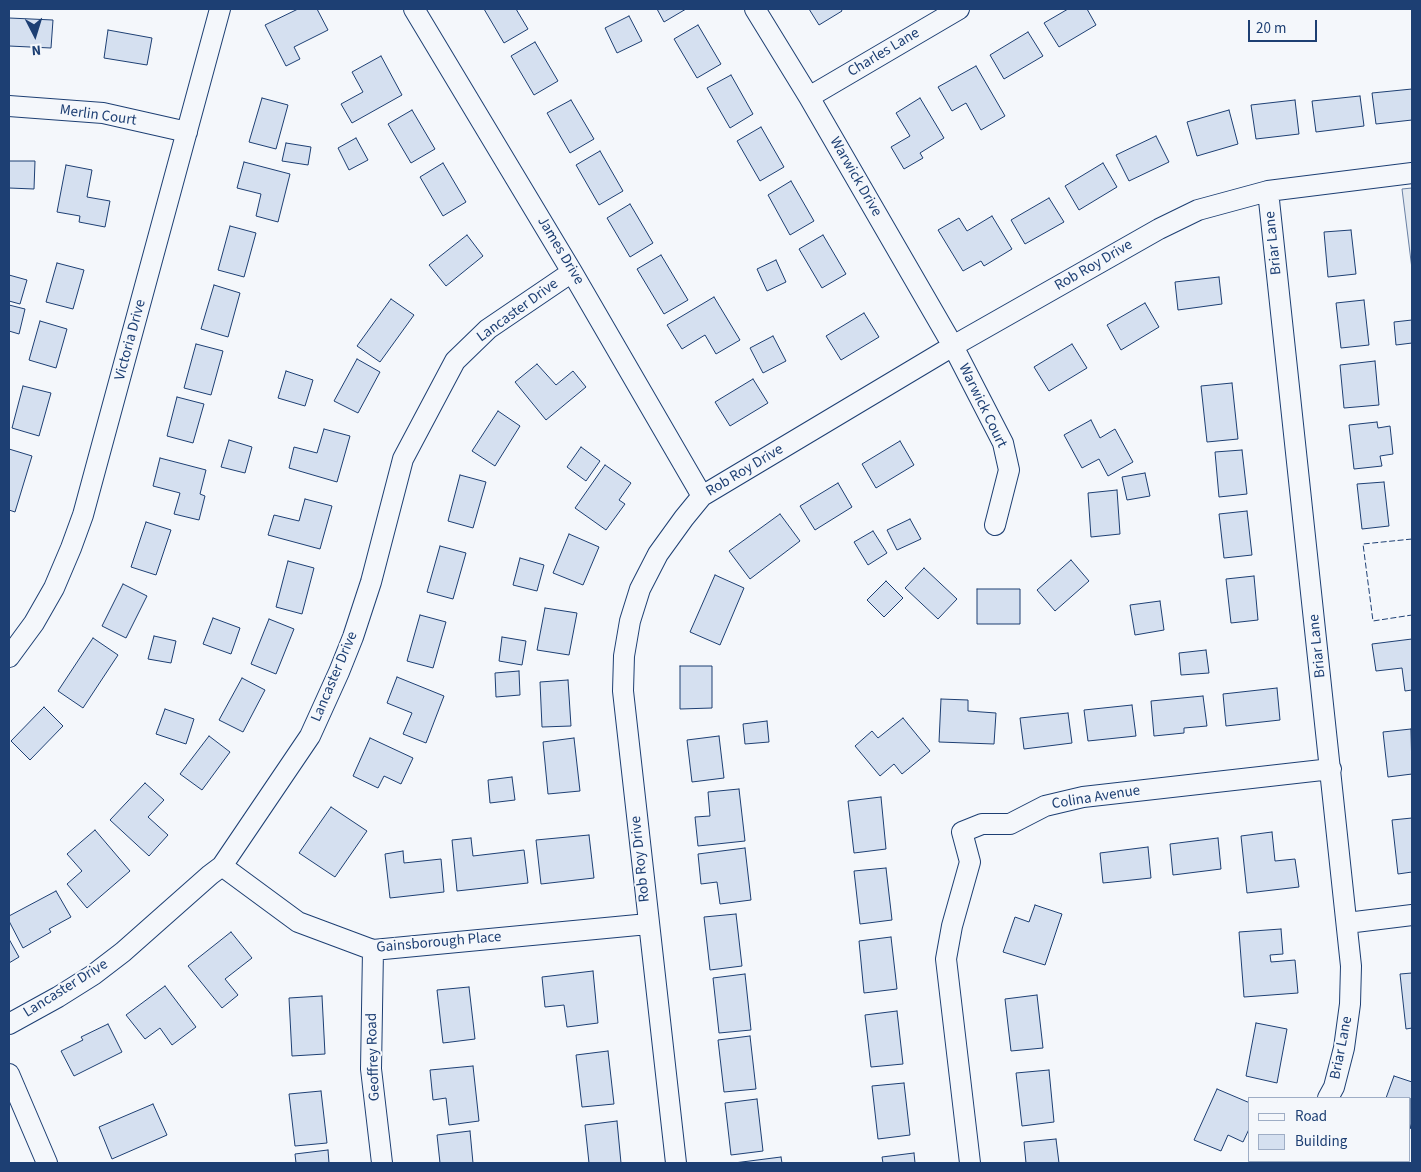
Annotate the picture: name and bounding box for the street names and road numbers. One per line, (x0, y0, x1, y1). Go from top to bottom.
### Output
street label: Charles Lane (845, 25, 923, 81)
street label: Merlin Court (58, 102, 138, 130)
street label: Warwick Drive (825, 134, 885, 220)
street label: Briar Lane (1262, 210, 1286, 276)
street label: James Drive (533, 214, 587, 288)
street label: Rob Roy Drive (1052, 237, 1136, 295)
street label: Lancaster Drive (474, 275, 562, 347)
street label: Victoria Drive (112, 298, 150, 382)
street label: Warwick Court (954, 361, 1010, 451)
street label: Rob Roy Drive (703, 441, 787, 501)
street label: Briar Lane (1306, 613, 1330, 679)
street label: Lancaster Drive (308, 629, 362, 725)
street label: Colina Avenue (1051, 782, 1141, 814)
street label: Rob Roy Drive (628, 815, 654, 903)
street label: Gainsborough Place (376, 929, 502, 957)
street label: Lancaster Drive (20, 956, 112, 1022)
street label: Geoffrey Road (363, 1013, 385, 1101)
street label: Briar Lane (1327, 1015, 1357, 1081)

